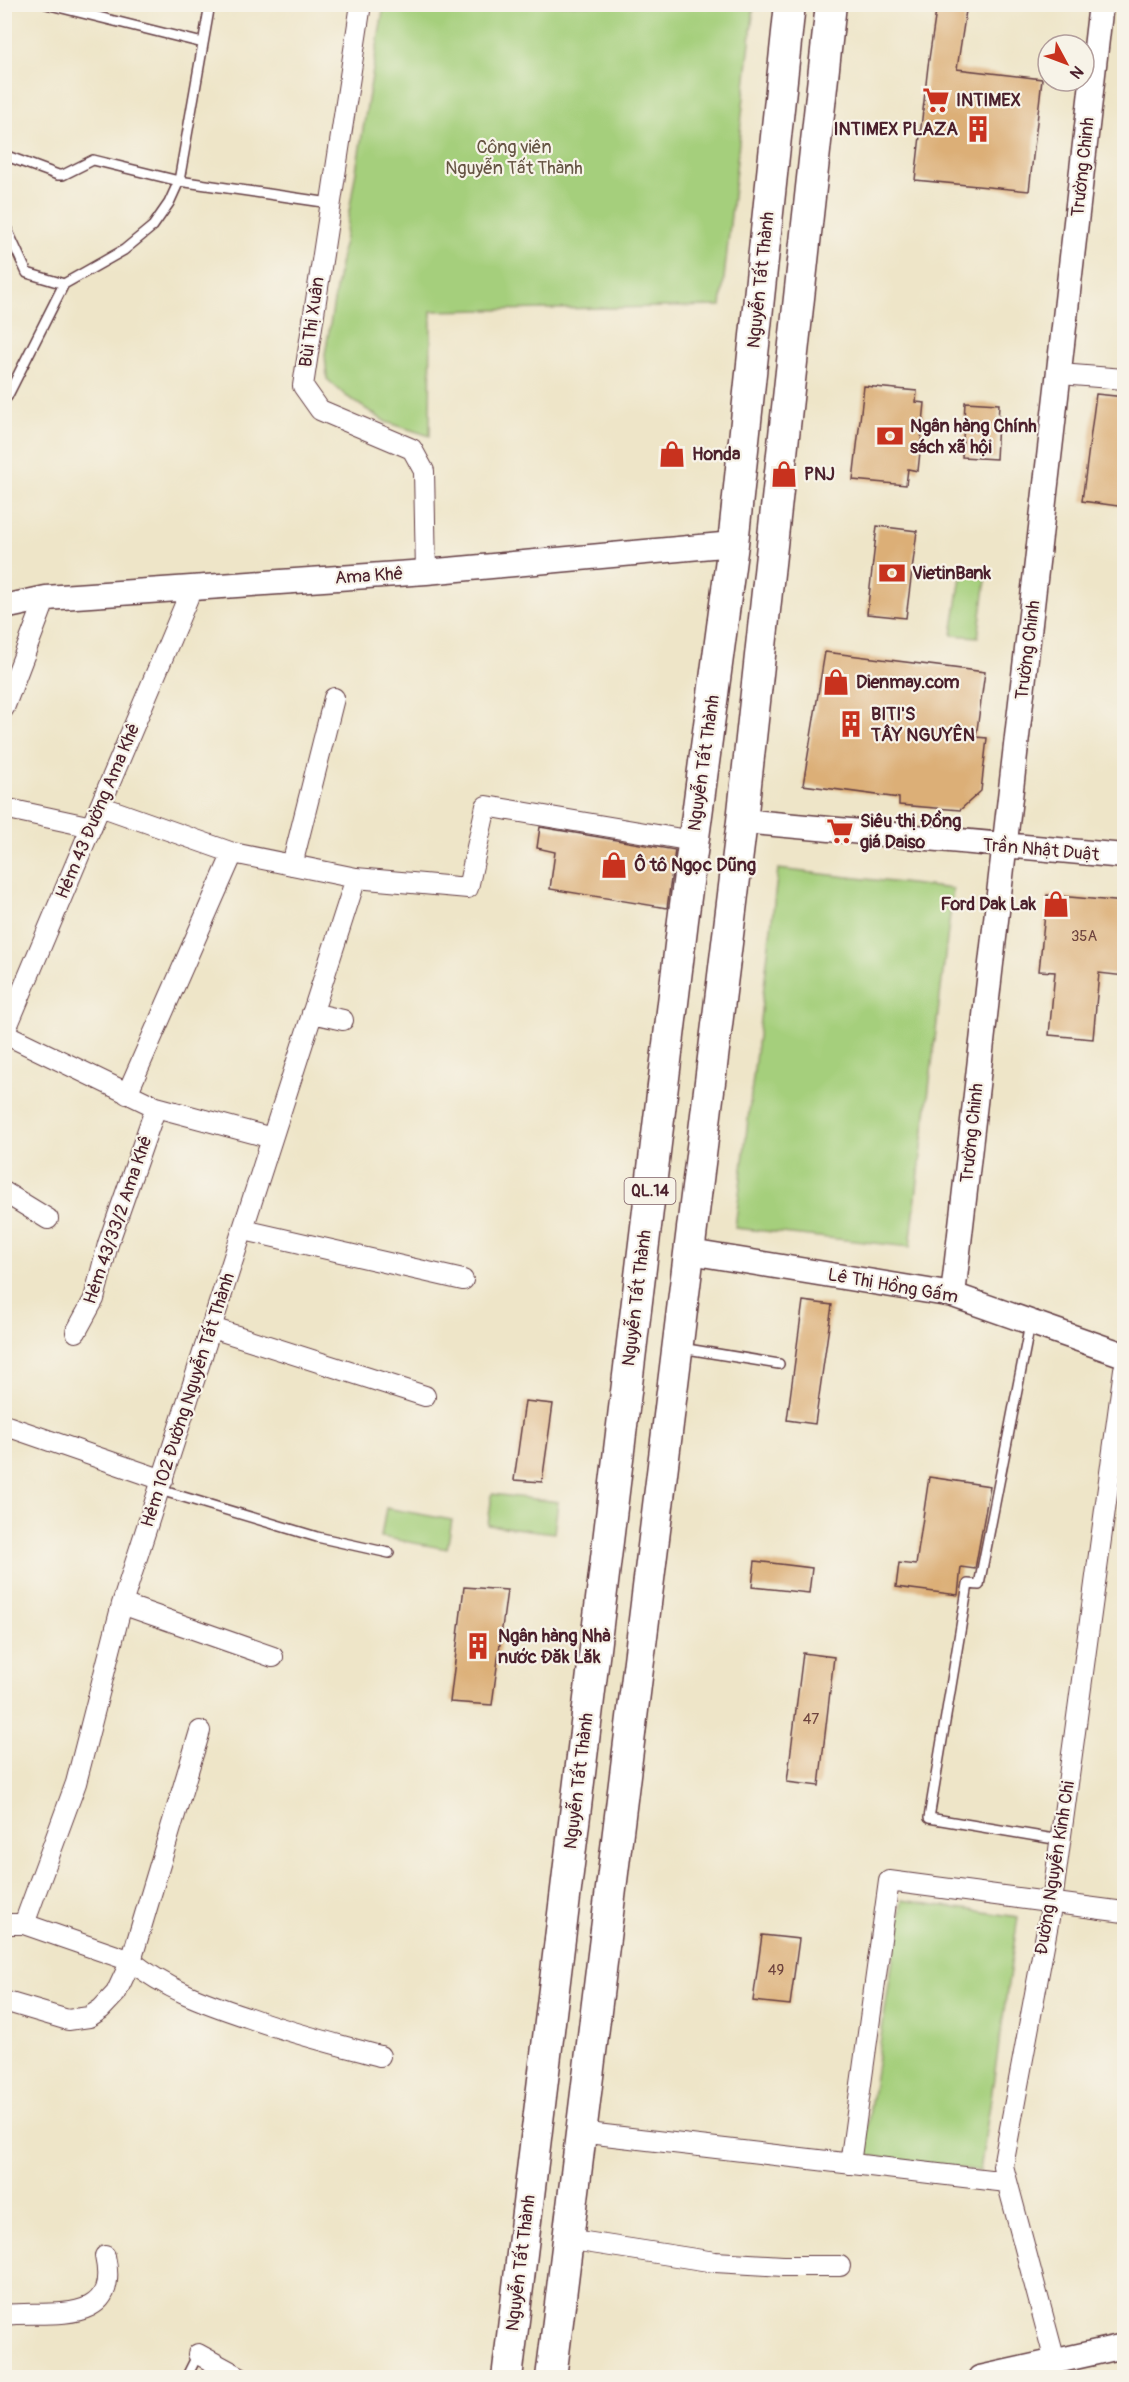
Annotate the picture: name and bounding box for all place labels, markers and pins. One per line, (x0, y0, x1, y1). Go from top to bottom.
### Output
supermarket icon: INTIMEX (921, 85, 951, 115)
place label: INTIMEX (956, 89, 1021, 112)
building icon: INTIMEX PLAZA (963, 114, 993, 144)
place label: INTIMEX PLAZA (834, 118, 958, 141)
place label: Ngân hàng Chính sách xã hội (910, 415, 1037, 459)
bank icon: Ngân hàng Chính sách xã hội (875, 421, 905, 451)
shop icon: Honda (657, 439, 687, 469)
place label: Honda (692, 443, 741, 466)
shop icon: PNJ (769, 459, 799, 489)
place label: PNJ (804, 463, 835, 486)
bank icon: VietinBank (877, 558, 907, 588)
place label: VietinBank (912, 562, 992, 585)
shop icon: Dienmay.com (821, 667, 851, 697)
place label: Dienmay.com (856, 671, 959, 694)
place label: BITI'S TÂY NGUYÊN (870, 703, 975, 747)
building icon: BITI'S TÂY NGUYÊN (836, 709, 866, 739)
place label: Siêu thị Đồng giá Daiso (860, 810, 961, 854)
supermarket icon: Siêu thị Đồng giá Daiso (825, 816, 855, 846)
shop icon: Ô tô Ngọc Dũng (599, 850, 629, 880)
place label: Ô tô Ngọc Dũng (634, 853, 756, 877)
shop icon: Ford Dak Lak (1041, 889, 1071, 919)
place label: Ford Dak Lak (941, 893, 1036, 916)
place label: Ngân hàng Nhà nước Đăk Lăk (498, 1625, 611, 1669)
building icon: Ngân hàng Nhà nước Đăk Lăk (463, 1631, 493, 1661)

